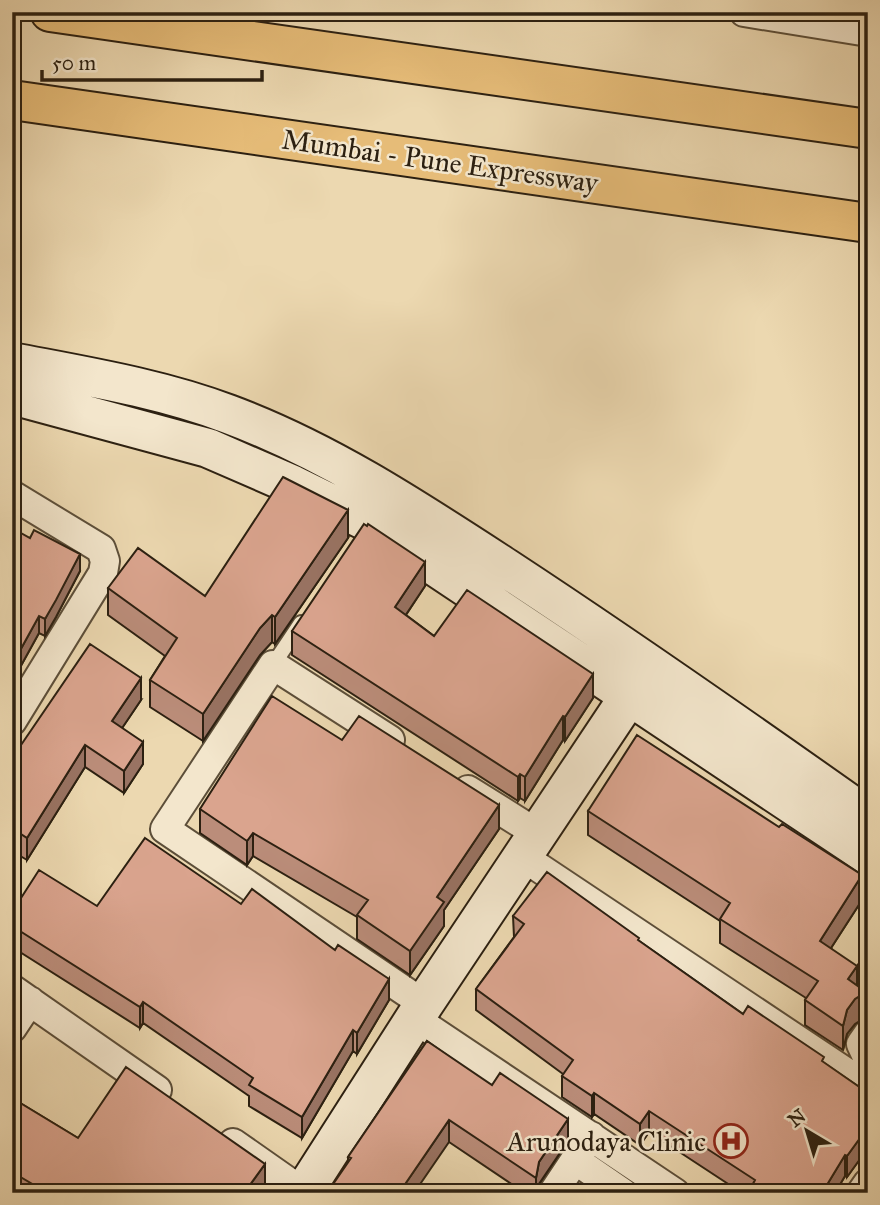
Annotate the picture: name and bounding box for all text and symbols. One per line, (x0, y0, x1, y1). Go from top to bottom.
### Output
scale bar (42, 38, 262, 82)
text: 50 m (52, 50, 97, 76)
street label: Mumbai - Pune Expressway (280, 121, 601, 201)
north arrow (772, 1096, 842, 1166)
text: N (783, 1104, 810, 1132)
hospital icon: Arunodaya Clinic (712, 1122, 750, 1160)
place label: Arunodaya Clinic (506, 1124, 706, 1159)

